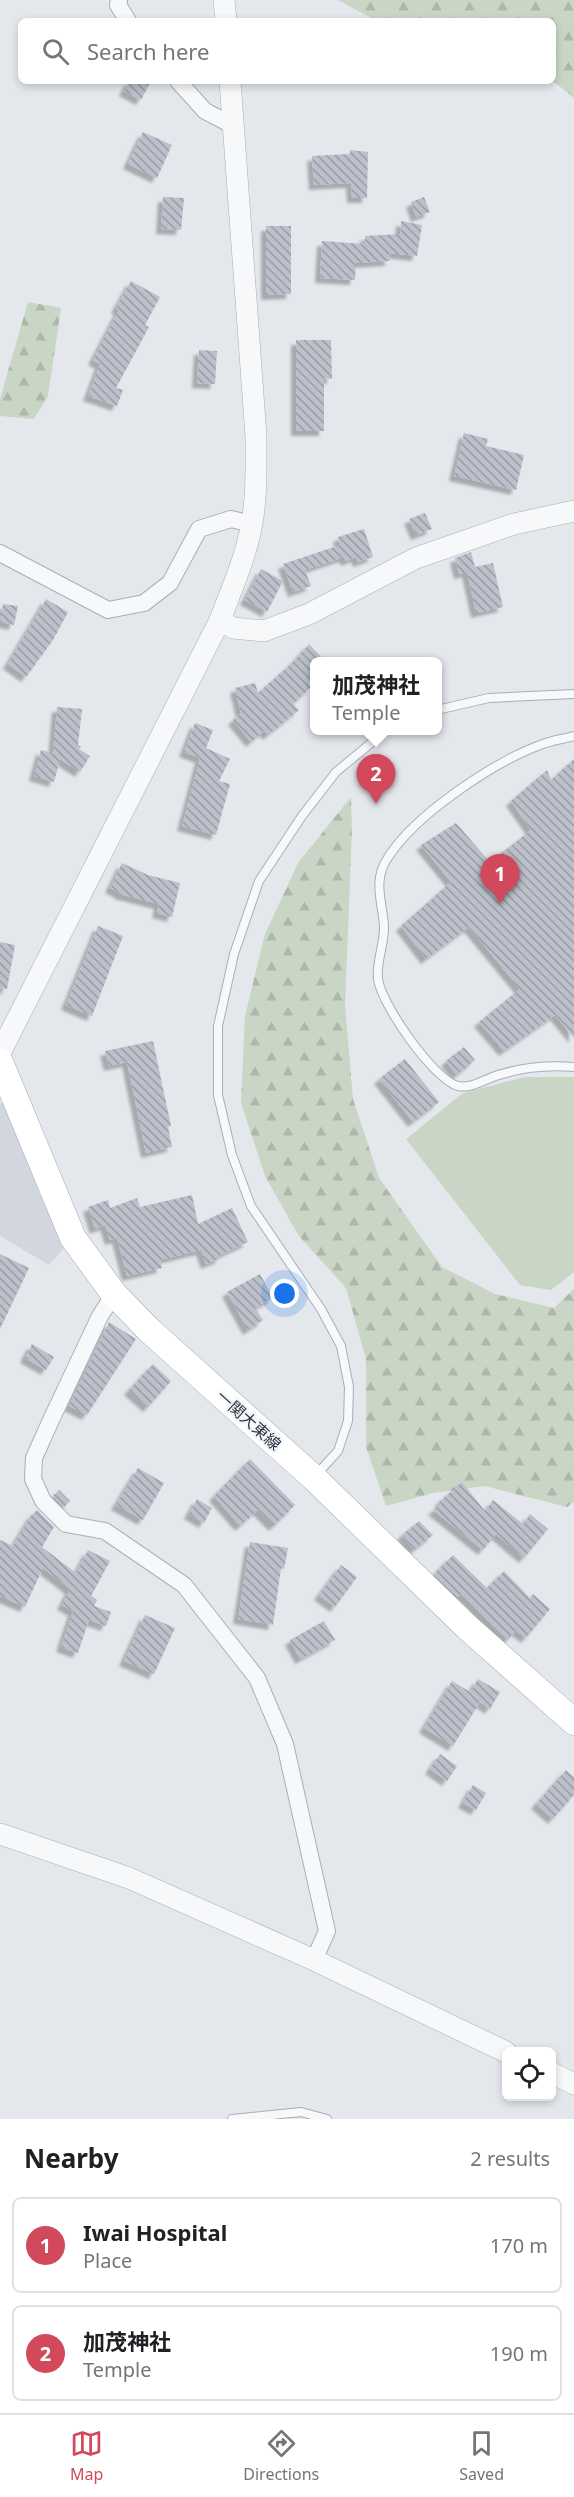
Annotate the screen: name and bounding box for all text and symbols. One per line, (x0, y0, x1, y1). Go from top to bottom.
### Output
search box (18, 18, 556, 84)
icon: search (39, 35, 72, 68)
text: Search here (87, 36, 209, 66)
popup (310, 657, 442, 735)
text: 加茂神社 (332, 669, 420, 699)
text: Temple (332, 699, 400, 726)
pin: 2 (356, 754, 395, 804)
pin: 1 (480, 854, 520, 904)
your location (270, 1279, 299, 1308)
street label: 一関大東線 (212, 1385, 286, 1455)
map controls (502, 2047, 556, 2101)
button: locate (502, 2047, 556, 2101)
text: Nearby (24, 2140, 119, 2176)
text: 2 results (470, 2145, 550, 2172)
text: Iwai Hospital (83, 2217, 227, 2247)
text: 1 (40, 2232, 51, 2259)
text: 170 m (490, 2232, 548, 2259)
text: Place (83, 2247, 132, 2274)
text: 加茂神社 (83, 2326, 171, 2356)
text: 2 (40, 2340, 51, 2367)
text: 190 m (490, 2340, 548, 2367)
text: Temple (83, 2356, 151, 2383)
tab: Map (70, 2427, 103, 2485)
tab: Directions (243, 2427, 319, 2485)
tab: Saved (459, 2427, 504, 2485)

